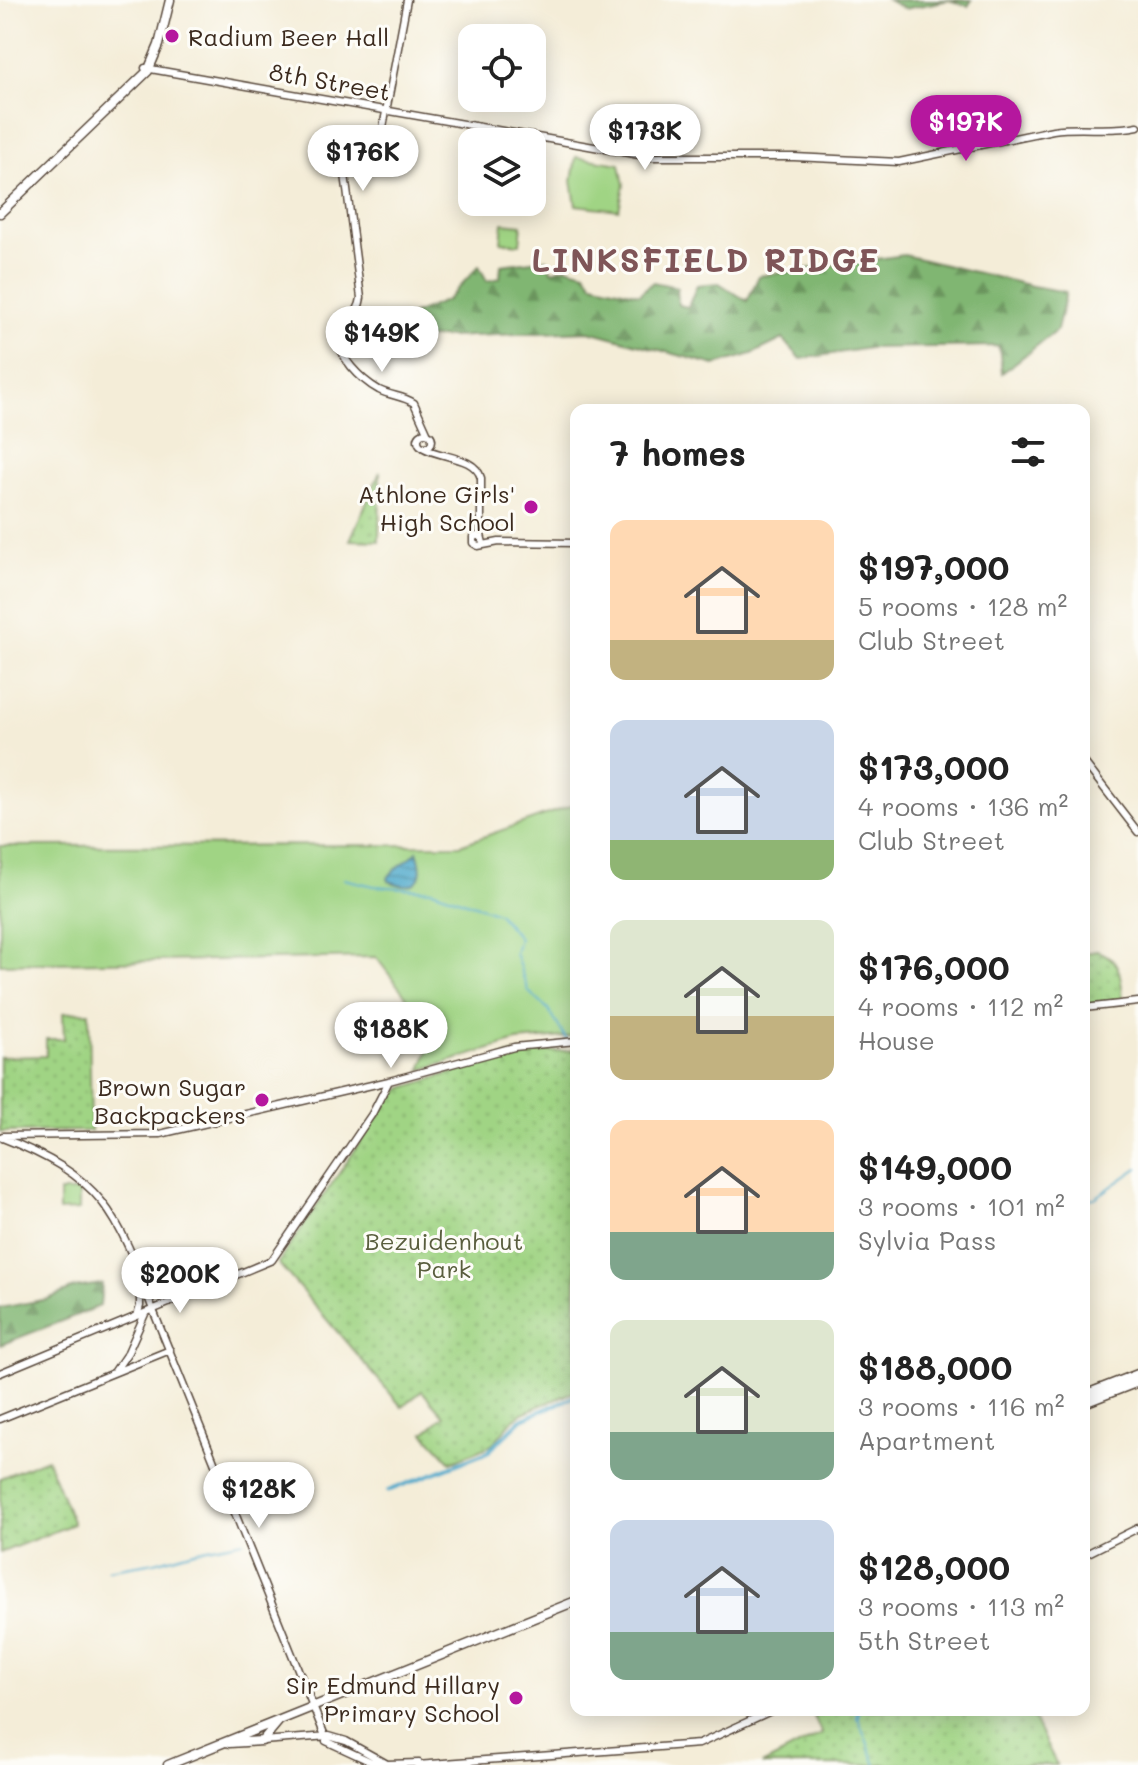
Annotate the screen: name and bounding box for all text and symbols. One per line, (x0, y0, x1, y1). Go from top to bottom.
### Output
place label: Radium Beer Hall (188, 21, 389, 52)
map controls (458, 24, 546, 216)
button: locate (458, 24, 546, 112)
marker: Radium Beer Hall (163, 27, 181, 45)
street label: 8th Street (267, 55, 393, 107)
pin: $197K (910, 95, 1022, 163)
pin: $173K (589, 104, 701, 172)
text: $197K (929, 104, 1003, 138)
text: $173K (608, 113, 682, 147)
pin: $176K (307, 125, 419, 193)
button: layers (458, 128, 546, 216)
text: $176K (326, 134, 400, 168)
district label: LINKSFIELD RIDGE (531, 238, 881, 280)
pin: $149K (326, 306, 438, 374)
text: $149K (344, 315, 420, 349)
text: 7 homes (610, 430, 746, 475)
icon: filters (1006, 430, 1050, 474)
place label: Athlone Girls' High School (358, 478, 515, 537)
marker: Athlone Girls' High School (522, 498, 540, 516)
text: $197,000 (858, 544, 1009, 589)
icon: home (674, 552, 770, 648)
text: 5 rooms · 128 m² (858, 589, 1067, 623)
text: Club Street (858, 623, 1005, 657)
text: $173,000 (858, 744, 1009, 789)
icon: home (674, 752, 770, 848)
text: 4 rooms · 136 m² (858, 789, 1068, 823)
text: Club Street (858, 823, 1005, 857)
text: $176,000 (858, 944, 1010, 989)
icon: home (674, 952, 770, 1048)
text: 4 rooms · 112 m² (858, 989, 1063, 1023)
pin: $188K (335, 1002, 447, 1070)
text: $188K (353, 1011, 429, 1045)
text: House (858, 1023, 935, 1057)
place label: Brown Sugar Backpackers (94, 1071, 246, 1130)
marker: Brown Sugar Backpackers (253, 1091, 271, 1109)
text: $149,000 (858, 1144, 1012, 1189)
icon: home (674, 1152, 770, 1248)
text: 3 rooms · 101 m² (858, 1189, 1065, 1223)
text: Sylvia Pass (858, 1223, 996, 1257)
park label: Bezuidenhout Park (365, 1225, 523, 1284)
pin: $200K (124, 1247, 236, 1315)
text: $200K (139, 1256, 221, 1290)
text: $188,000 (858, 1344, 1012, 1389)
icon: home (674, 1352, 770, 1448)
text: 3 rooms · 116 m² (858, 1389, 1065, 1423)
text: Apartment (858, 1423, 995, 1457)
pin: $128K (203, 1462, 315, 1530)
text: $128K (221, 1471, 297, 1505)
text: $128,000 (858, 1544, 1010, 1589)
icon: home (674, 1552, 770, 1648)
text: 3 rooms · 113 m² (858, 1589, 1064, 1623)
text: 5th Street (858, 1623, 990, 1657)
place label: Sir Edmund Hillary Primary School (286, 1669, 500, 1728)
marker: Sir Edmund Hillary Primary School (507, 1689, 525, 1707)

